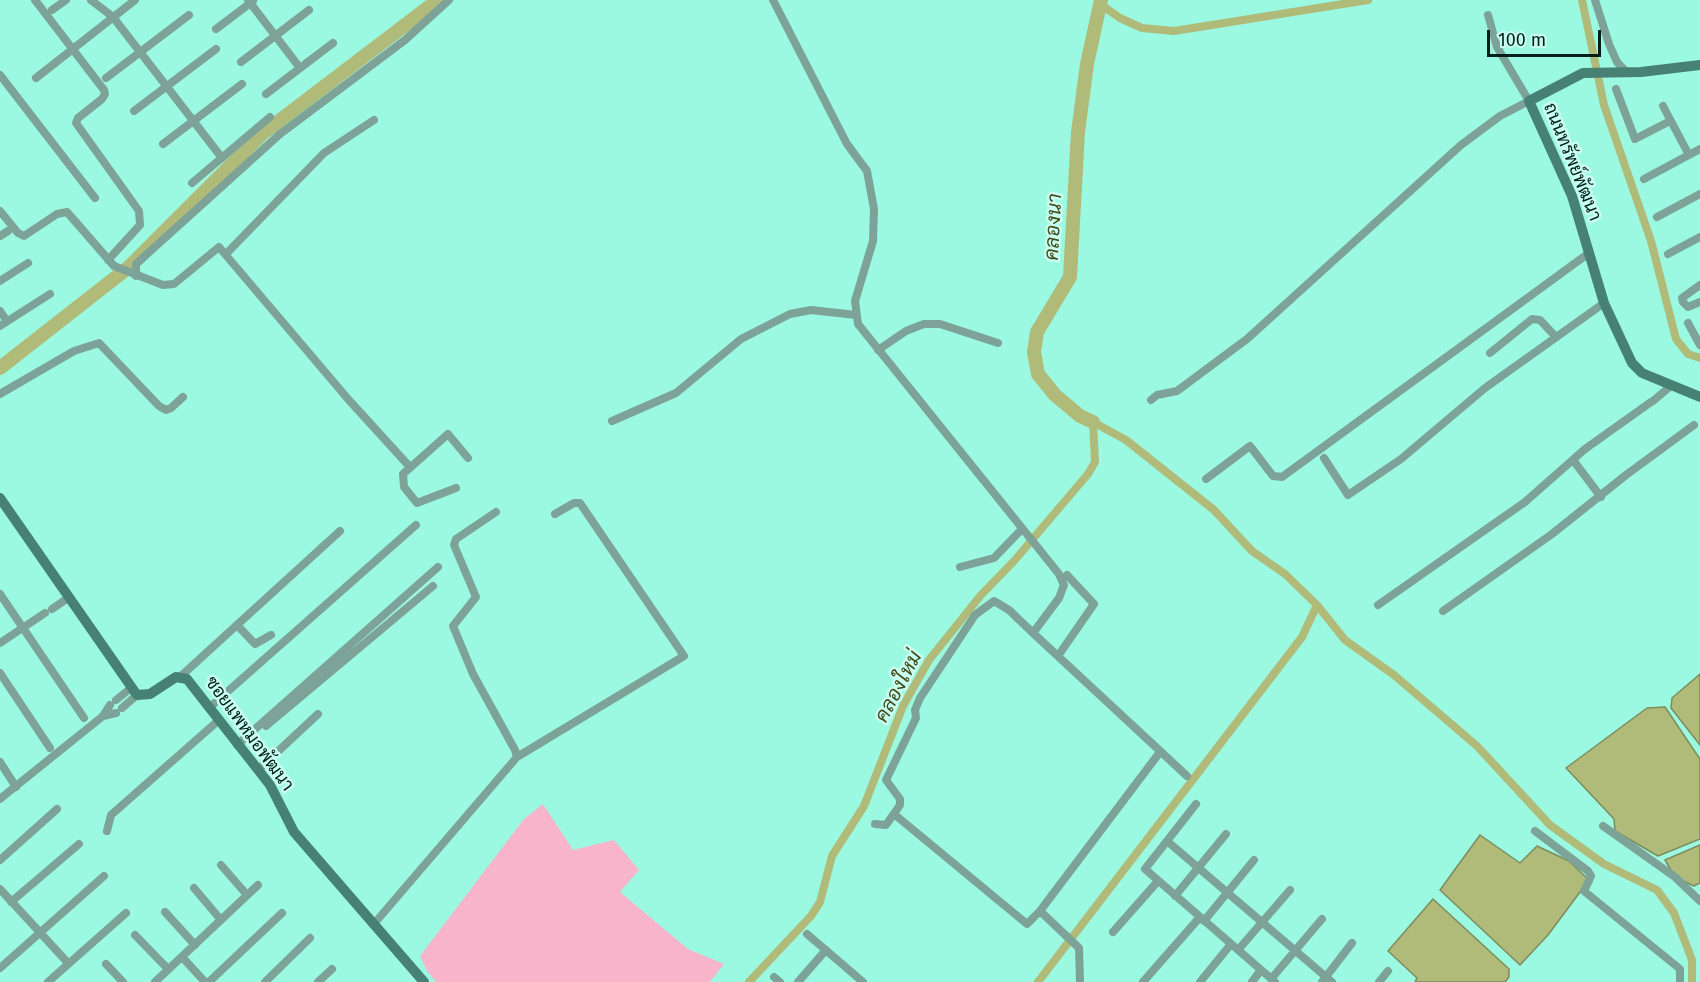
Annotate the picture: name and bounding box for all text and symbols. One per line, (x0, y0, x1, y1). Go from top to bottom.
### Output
scale bar (1490, 18, 1604, 56)
text: 100 m (1498, 29, 1546, 51)
street label: ถนนทรัพย์พัฒนา (1539, 100, 1605, 224)
water label: คลองนา (1040, 193, 1068, 261)
water label: คลองใหม่ (870, 647, 928, 727)
street label: ซอยแพหมอพัฒนา (200, 672, 298, 796)

